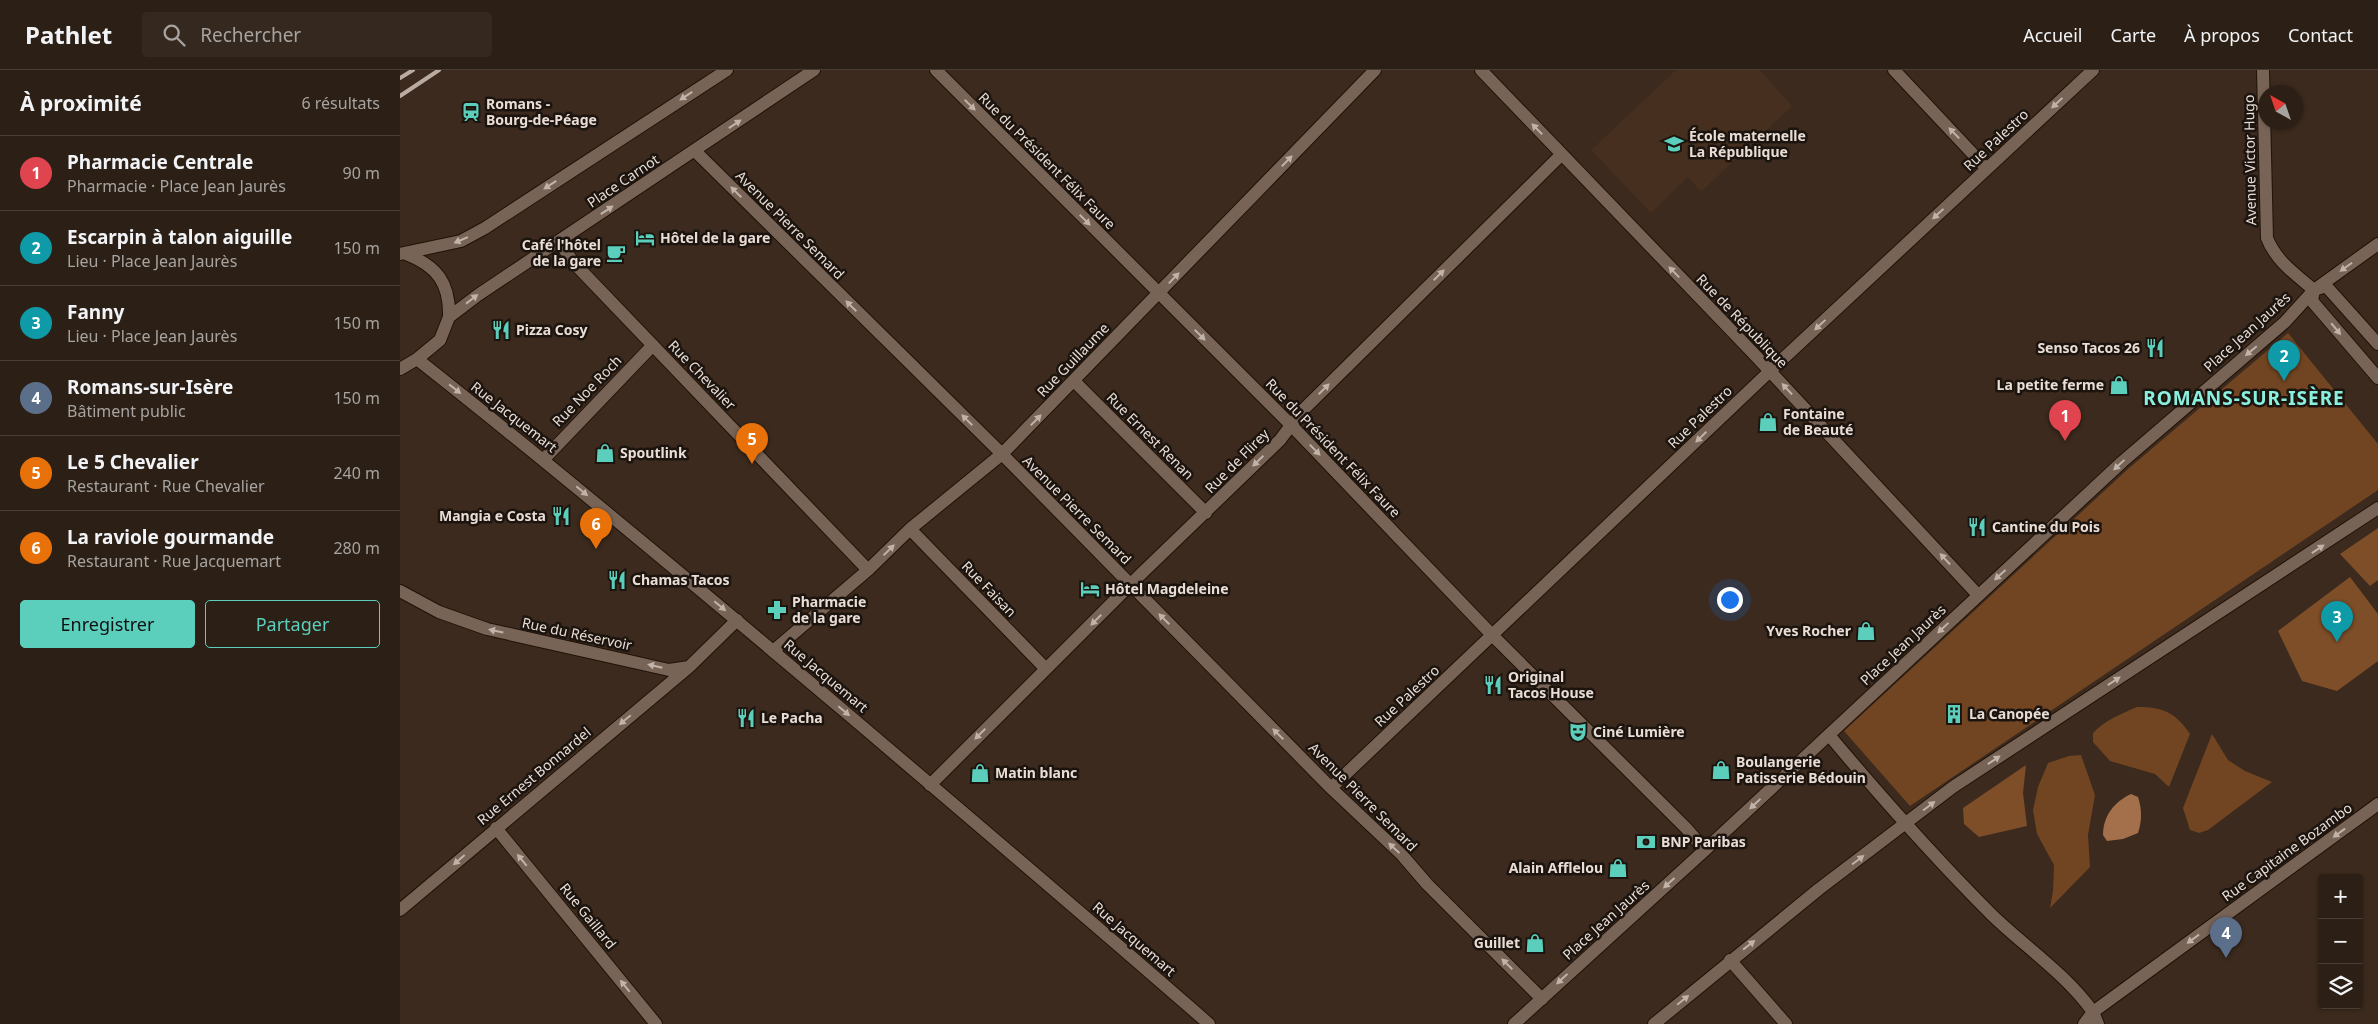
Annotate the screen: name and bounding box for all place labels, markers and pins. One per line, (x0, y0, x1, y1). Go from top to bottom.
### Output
place label: Romans - Bourg-de-Péage (486, 94, 597, 129)
station icon: Romans - Bourg-de-Péage (460, 101, 482, 123)
place label: École maternelle La République (1689, 126, 1806, 161)
school or university icon: École maternelle La République (1663, 133, 1685, 155)
hotel icon: Hôtel de la gare (634, 227, 656, 249)
place label: Hôtel de la gare (660, 228, 770, 247)
place label: Café l'hôtel de la gare (522, 235, 601, 270)
cafe icon: Café l'hôtel de la gare (605, 242, 627, 264)
restaurant icon: Pizza Cosy (490, 319, 512, 341)
place label: Pizza Cosy (516, 320, 587, 339)
restaurant icon: Senso Tacos 26 (2144, 337, 2166, 359)
place label: Senso Tacos 26 (2037, 338, 2140, 357)
pin: 2 (2268, 340, 2300, 381)
shop icon: La petite ferme (2108, 374, 2130, 396)
place label: La petite ferme (1997, 375, 2104, 394)
pin: 1 (2049, 400, 2081, 441)
place label: Fontaine de Beauté (1783, 404, 1853, 439)
shop icon: Fontaine de Beauté (1757, 411, 1779, 433)
pin: 5 (736, 423, 768, 464)
shop icon: Spoutlink (594, 442, 616, 464)
place label: Spoutlink (620, 443, 687, 462)
restaurant icon: Mangia e Costa (550, 505, 572, 527)
place label: Mangia e Costa (439, 506, 546, 525)
pin: 6 (580, 508, 612, 549)
restaurant icon: Cantine du Pois (1966, 516, 1988, 538)
place label: Cantine du Pois (1992, 517, 2100, 536)
restaurant icon: Chamas Tacos (606, 569, 628, 591)
place label: Chamas Tacos (632, 570, 730, 589)
hotel icon: Hôtel Magdeleine (1079, 578, 1101, 600)
place label: Hôtel Magdeleine (1105, 579, 1229, 598)
place label: Pharmacie de la gare (792, 592, 866, 627)
pharmacy icon: Pharmacie de la gare (766, 599, 788, 621)
pin: 3 (2321, 601, 2353, 642)
shop icon: Yves Rocher (1855, 620, 1877, 642)
place label: Yves Rocher (1766, 621, 1852, 640)
place label: Original Tacos House (1508, 667, 1594, 702)
restaurant icon: Original Tacos House (1482, 674, 1504, 696)
building icon: La Canopée (1943, 703, 1965, 725)
place label: La Canopée (1969, 704, 2050, 723)
restaurant icon: Le Pacha (735, 707, 757, 729)
place label: Le Pacha (761, 708, 823, 727)
theatre icon: Ciné Lumière (1567, 721, 1589, 743)
place label: Ciné Lumière (1593, 722, 1685, 741)
place label: Boulangerie Patisserie Bédouin (1736, 752, 1866, 787)
shop icon: Boulangerie Patisserie Bédouin (1710, 759, 1732, 781)
shop icon: Matin blanc (969, 762, 991, 784)
place label: Matin blanc (995, 763, 1077, 782)
bank icon: BNP Paribas (1635, 831, 1657, 853)
place label: BNP Paribas (1661, 832, 1746, 851)
shop icon: Alain Afflelou (1607, 857, 1629, 879)
place label: Alain Afflelou (1509, 858, 1603, 877)
pin: 4 (2210, 917, 2242, 958)
shop icon: Guillet (1524, 932, 1546, 954)
place label: Guillet (1474, 933, 1520, 952)

